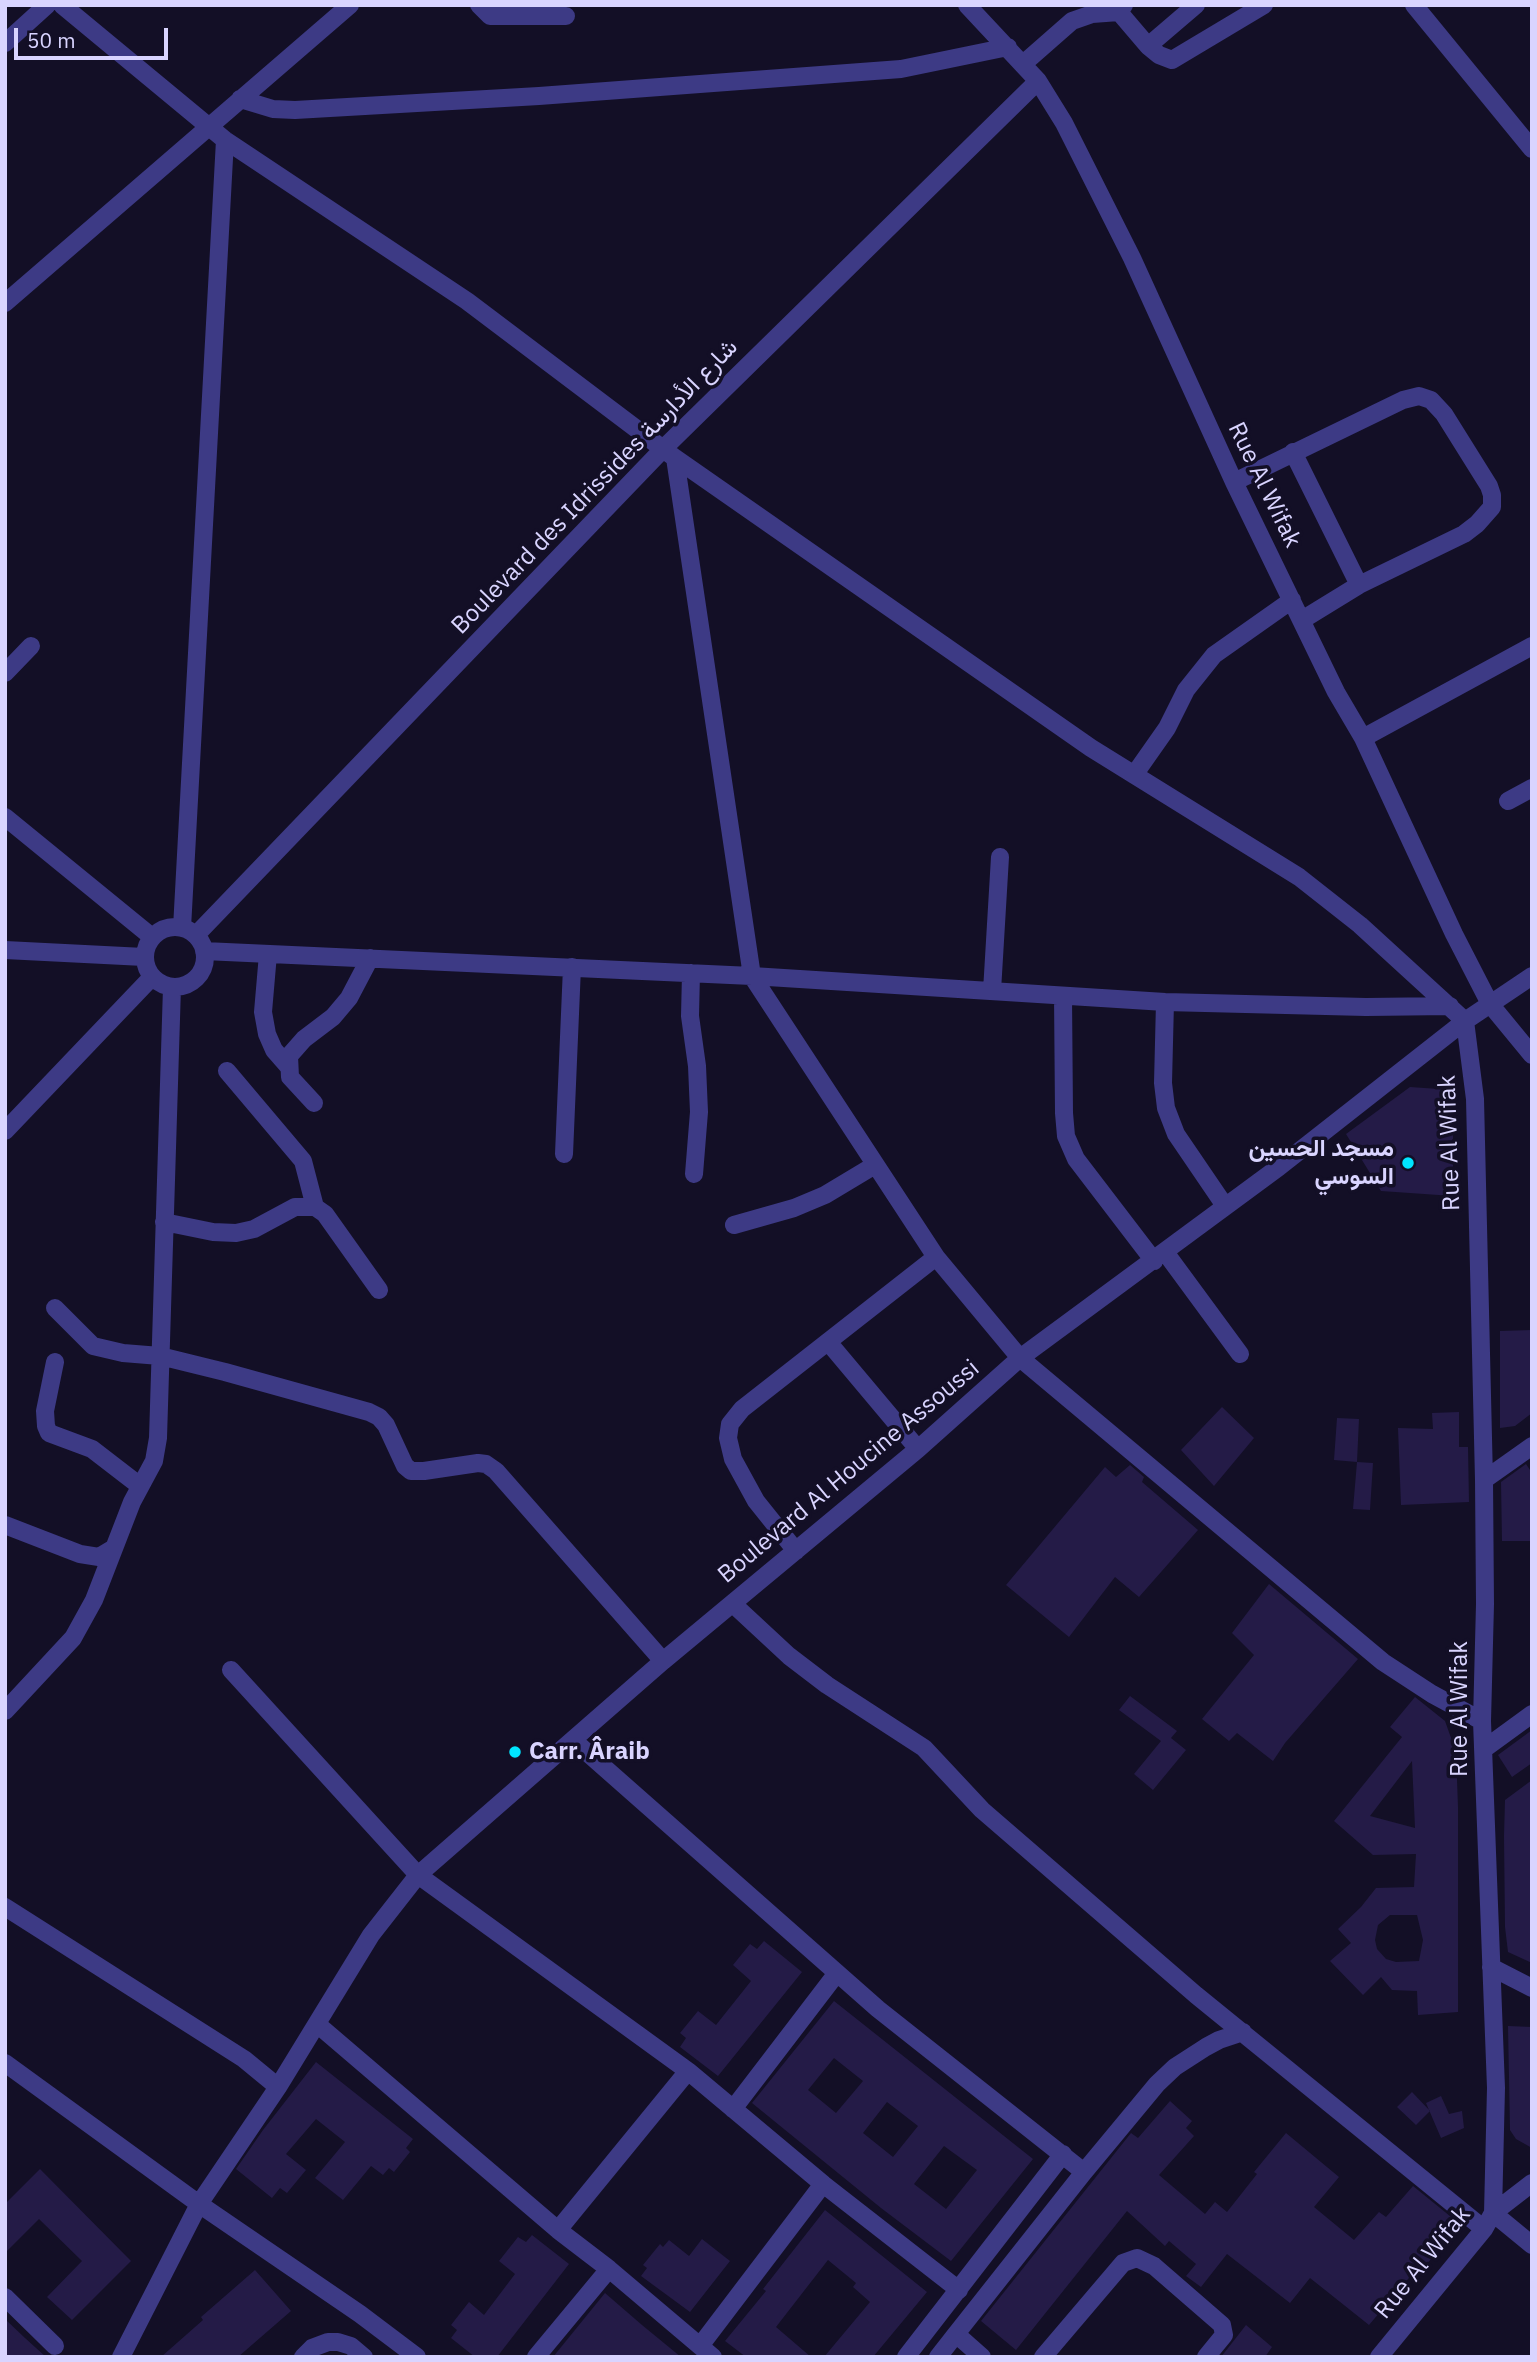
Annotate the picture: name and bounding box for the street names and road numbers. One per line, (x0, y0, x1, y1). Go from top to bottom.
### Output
street label: Boulevard des Idrissides شارع الأدارسة (446, 333, 744, 641)
street label: Rue Al Wifak (1221, 418, 1307, 552)
street label: Rue Al Wifak (1433, 1075, 1467, 1211)
street label: Boulevard Al Houcine Assoussi (713, 1354, 985, 1590)
street label: Rue Al Wifak (1446, 1641, 1474, 1777)
street label: Rue Al Wifak (1369, 2201, 1477, 2325)

